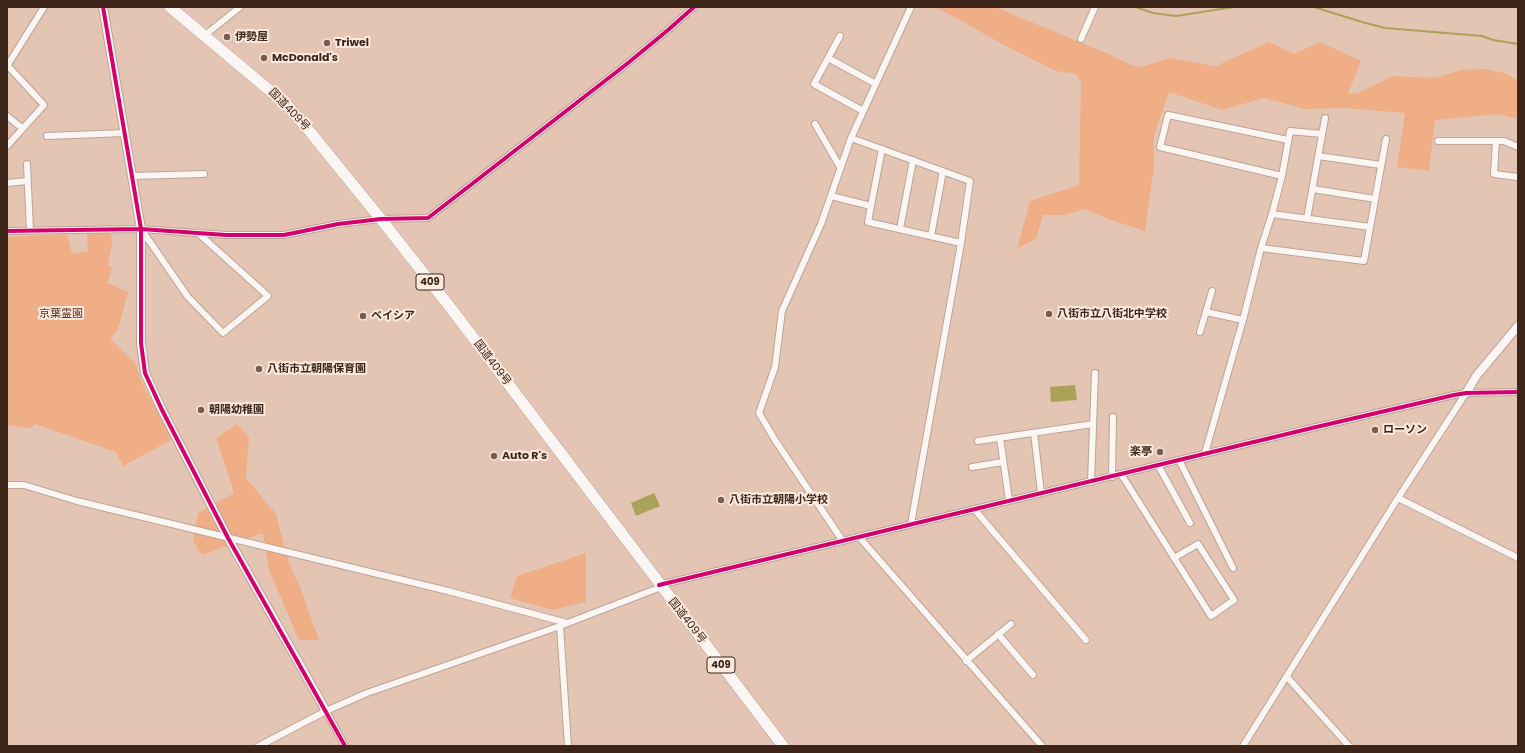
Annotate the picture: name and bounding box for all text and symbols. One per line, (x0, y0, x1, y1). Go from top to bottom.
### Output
place label: 伊勢屋 (235, 30, 268, 44)
marker: 伊勢屋 (222, 32, 232, 42)
place label: Triwel (335, 36, 369, 50)
marker: Triwel (322, 38, 332, 48)
place label: McDonald's (272, 51, 338, 65)
marker: McDonald's (259, 53, 269, 63)
street label: 国道409号 (266, 86, 312, 134)
road number: 409 (416, 274, 444, 290)
park label: 京葉霊園 (39, 307, 83, 321)
place label: 八街市立八街北中学校 (1057, 307, 1167, 321)
place label: ベイシア (371, 309, 415, 323)
marker: 八街市立八街北中学校 (1044, 309, 1054, 319)
marker: ベイシア (358, 311, 368, 321)
street label: 国道409号 (471, 338, 513, 388)
place label: 八街市立朝陽保育園 (267, 362, 366, 376)
marker: 八街市立朝陽保育園 (254, 364, 264, 374)
place label: 朝陽幼稚園 (209, 403, 264, 417)
marker: 朝陽幼稚園 (196, 405, 206, 415)
place label: ローソン (1383, 423, 1427, 437)
marker: ローソン (1370, 425, 1380, 435)
place label: 楽亭 (1130, 445, 1152, 459)
marker: 楽亭 (1155, 447, 1165, 457)
place label: Auto R's (502, 449, 547, 463)
marker: Auto R's (489, 451, 499, 461)
place label: 八街市立朝陽小学校 (729, 493, 828, 507)
marker: 八街市立朝陽小学校 (716, 495, 726, 505)
street label: 国道409号 (665, 596, 709, 646)
road number: 409 (707, 657, 735, 673)

